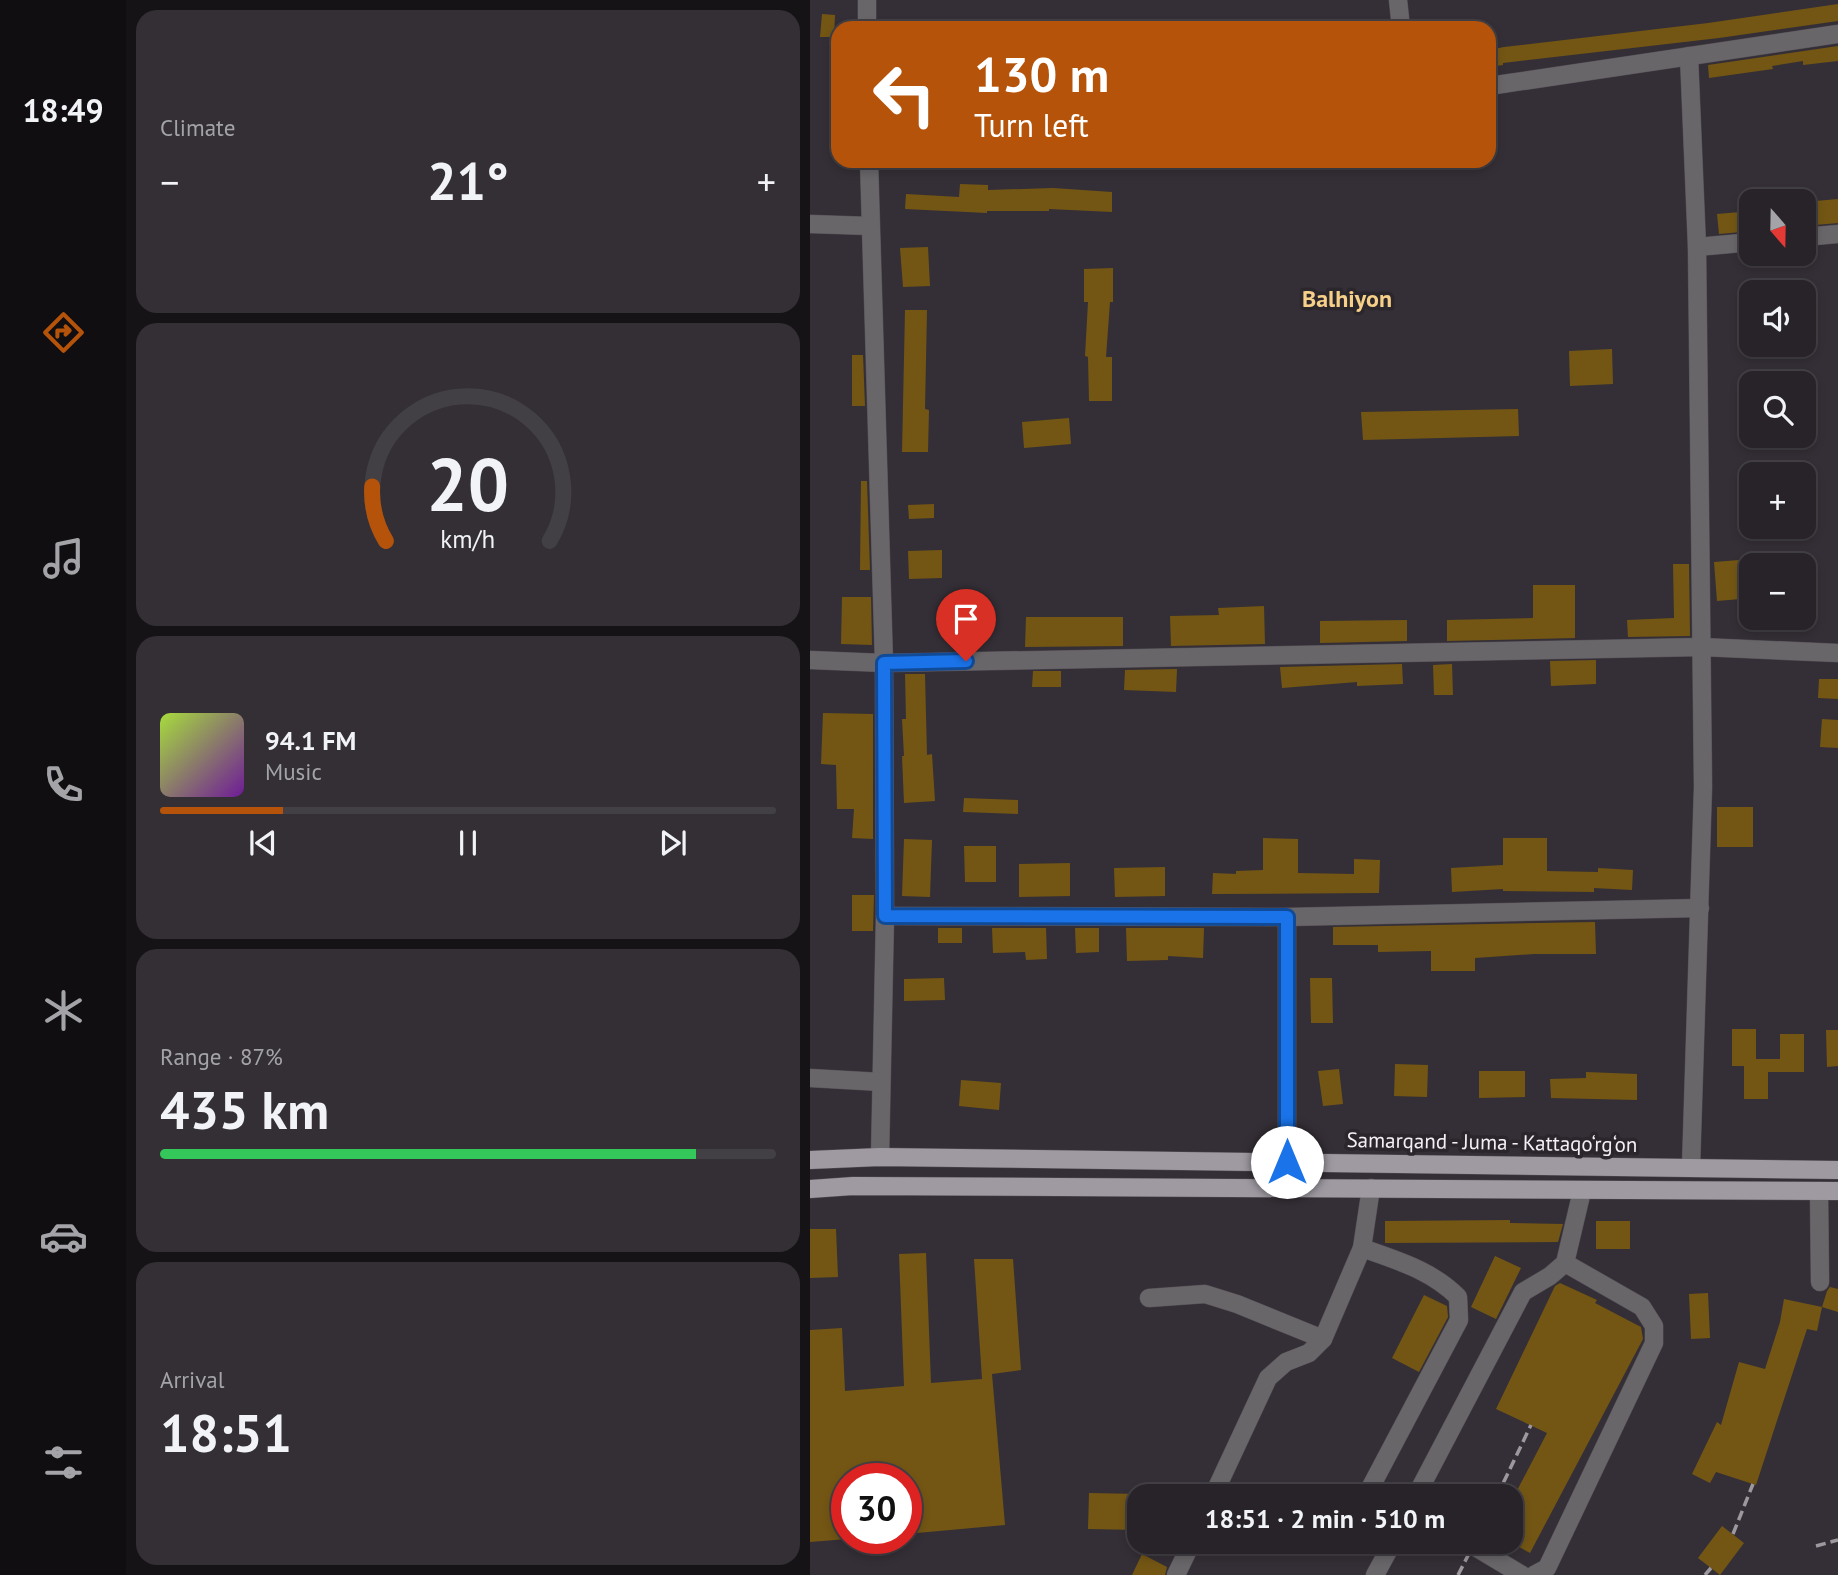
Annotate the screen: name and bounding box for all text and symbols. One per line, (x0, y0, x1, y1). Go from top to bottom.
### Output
text: 130 m (974, 42, 1109, 106)
icon: left (859, 49, 950, 140)
text: 18:49 (22, 89, 104, 131)
text: Turn left (974, 104, 1089, 146)
text: Climate (160, 113, 235, 142)
text: 21° (427, 147, 509, 214)
text: − (160, 157, 179, 206)
text: + (757, 157, 776, 206)
north arrow (1739, 189, 1816, 266)
map controls (1739, 189, 1816, 630)
button: sound (1739, 280, 1816, 357)
district label: Balhiyon (1302, 283, 1392, 314)
icon: directions (39, 308, 88, 357)
button: search (1739, 371, 1816, 448)
text: 20 (427, 437, 509, 531)
button: + (1739, 462, 1816, 539)
text: km/h (441, 522, 495, 554)
icon: music (39, 534, 88, 583)
button: − (1739, 553, 1816, 630)
pin (936, 589, 996, 661)
icon: arrive (947, 600, 985, 638)
text: 94.1 FM (265, 724, 356, 757)
text: Music (265, 757, 322, 786)
icon: phone (39, 760, 88, 809)
icon: previous (244, 824, 282, 862)
icon: pause (449, 824, 487, 862)
icon: next (654, 824, 692, 862)
icon: climate (39, 986, 88, 1035)
text: Range · 87% (160, 1042, 283, 1071)
text: 435 km (160, 1076, 329, 1143)
position arrow (1250, 1125, 1324, 1199)
street label: Samarqand - Juma - Kattaqo‘rg‘on (1346, 1126, 1638, 1158)
icon: car (39, 1212, 88, 1261)
text: Arrival (160, 1365, 224, 1394)
text: 18:51 (160, 1399, 292, 1466)
icon: filters (39, 1438, 88, 1487)
speed limit sign: 30 (831, 1463, 922, 1554)
text: 18:51 · 2 min · 510 m (1205, 1502, 1445, 1535)

